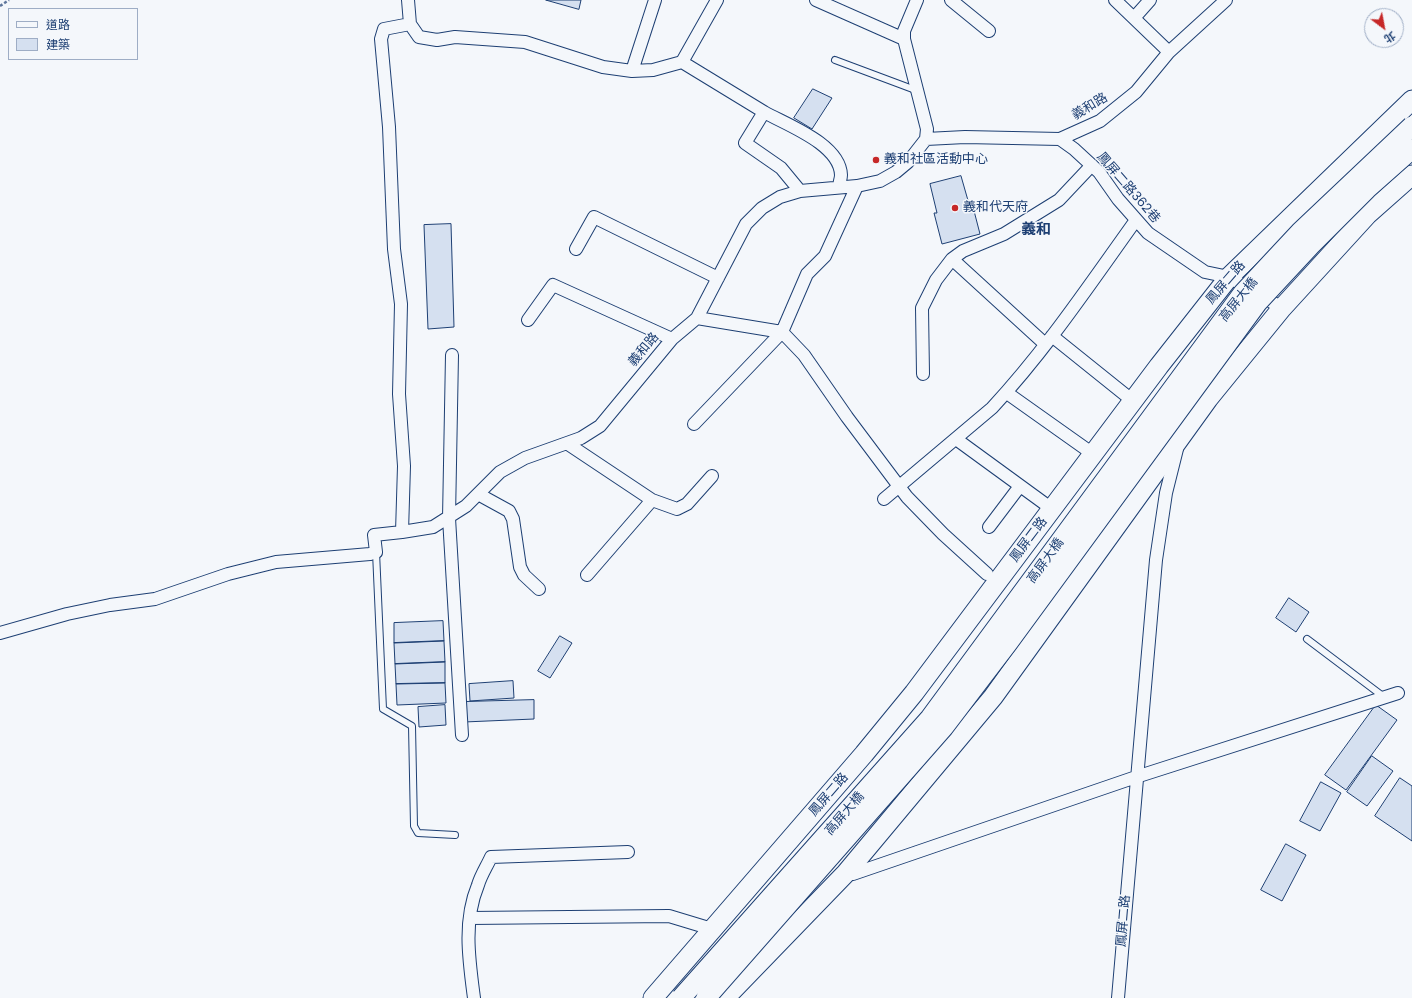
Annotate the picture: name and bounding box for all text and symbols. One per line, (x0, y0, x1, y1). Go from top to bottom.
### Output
legend (8, 8, 138, 60)
north arrow (1364, 8, 1404, 48)
text: 道路 (46, 16, 70, 33)
text: 北 (1381, 28, 1399, 47)
text: 建築 (46, 36, 70, 53)
street label: 義和路 (1069, 90, 1111, 124)
street label: 鳳屏二路362巷 (1093, 150, 1163, 226)
place label: 義和社區活動中心 (884, 152, 988, 168)
marker: 義和社區活動中心 (871, 155, 881, 165)
place label: 義和代天府 (963, 200, 1028, 216)
marker: 義和代天府 (950, 203, 960, 213)
district label: 義和 (1021, 221, 1051, 239)
street label: 鳳屏二路 (1203, 258, 1249, 308)
street label: 高屏大橋 (1217, 275, 1261, 325)
street label: 義和路 (625, 330, 663, 370)
street label: 鳳屏二路 (1007, 515, 1051, 565)
street label: 高屏大橋 (1024, 535, 1068, 587)
street label: 鳳屏二路 (806, 770, 852, 820)
street label: 高屏大橋 (822, 789, 868, 839)
street label: 鳳屏二路 (1114, 894, 1134, 948)

